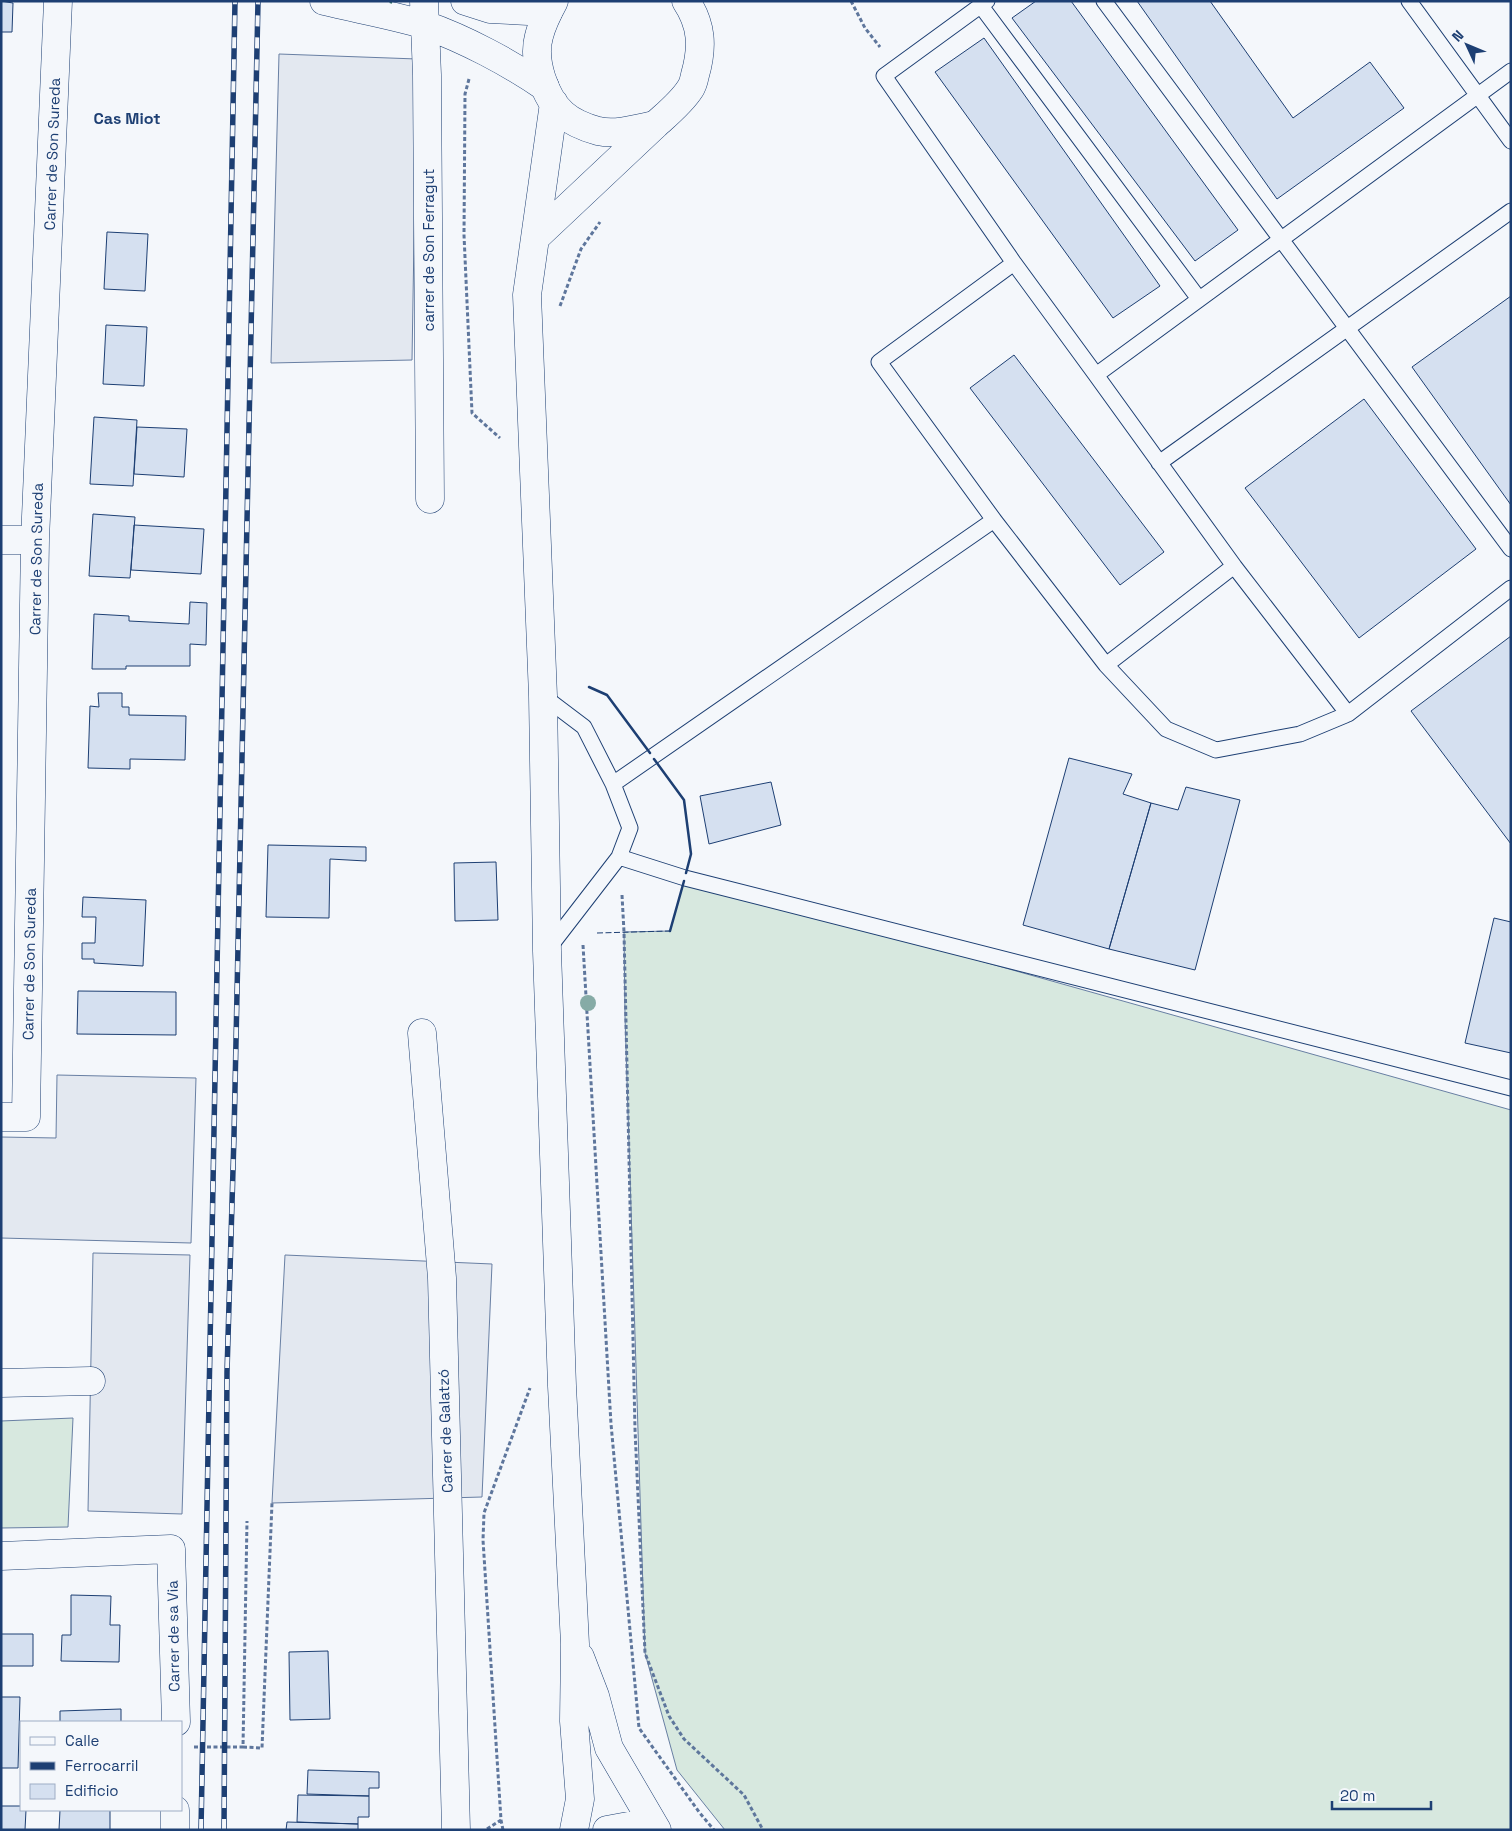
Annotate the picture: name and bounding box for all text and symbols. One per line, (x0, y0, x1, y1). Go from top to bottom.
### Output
north arrow (1442, 20, 1492, 70)
text: N (1448, 26, 1467, 46)
street label: Carrer de Son Sureda (40, 77, 64, 231)
district label: Cas Miot (93, 108, 161, 129)
street label: carrer de Son Ferragut (419, 168, 438, 332)
street label: Carrer de Son Sureda (25, 482, 47, 635)
street label: Carrer de Son Sureda (18, 887, 40, 1040)
street label: Carrer de Galatzó (433, 1369, 457, 1493)
street label: Carrer de sa Via (163, 1580, 183, 1692)
legend (20, 1721, 182, 1811)
text: Calle (65, 1731, 100, 1750)
text: Ferrocarril (65, 1756, 138, 1775)
scale bar (1332, 1778, 1431, 1810)
text: Edificio (65, 1781, 119, 1800)
text: 20 m (1340, 1786, 1375, 1805)

